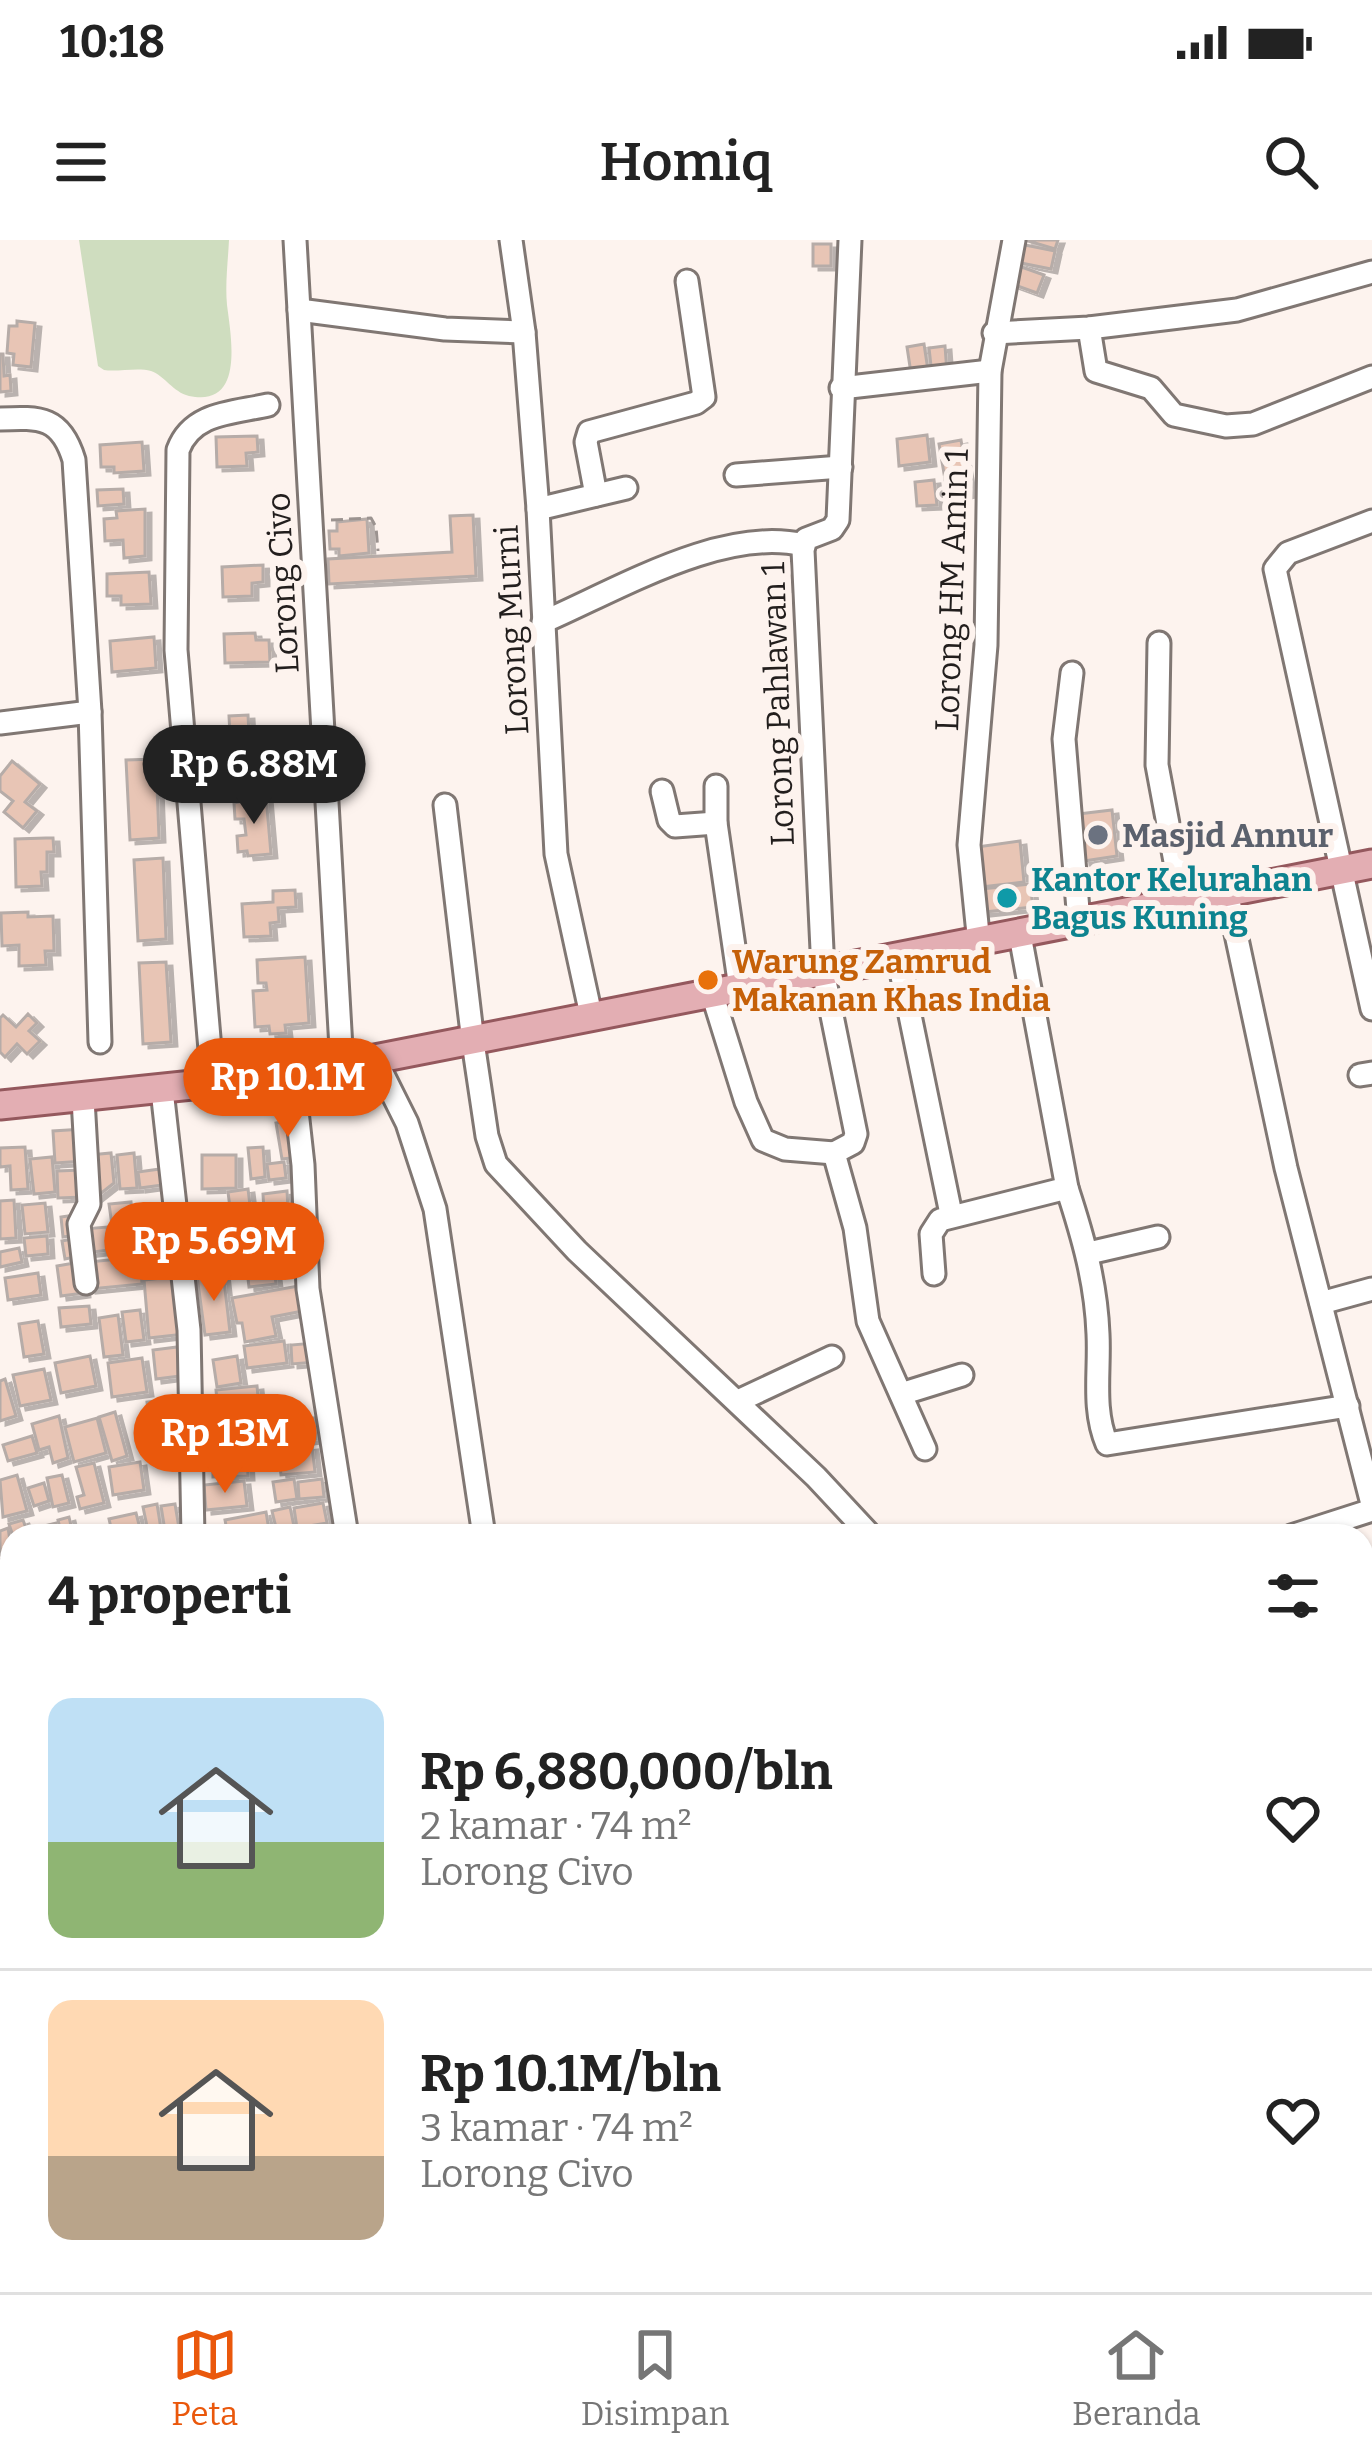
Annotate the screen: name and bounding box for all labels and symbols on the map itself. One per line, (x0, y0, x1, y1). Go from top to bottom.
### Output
street label: Lorong HM Amin 1 (927, 448, 977, 732)
street label: Lorong Civo (258, 492, 308, 674)
street label: Lorong Murni (487, 524, 537, 736)
street label: Lorong Pahlawan 1 (753, 561, 803, 847)
pin: Rp 6.88M (130, 725, 378, 827)
place label: Masjid Annur (1122, 816, 1334, 856)
marker: Masjid Annur (1085, 822, 1111, 848)
place label: Kantor Kelurahan Bagus Kuning (1031, 860, 1312, 938)
marker: Kantor Kelurahan Bagus Kuning (994, 885, 1020, 911)
place label: Warung Zamrud Makanan Khas India (732, 942, 1051, 1020)
marker: Warung Zamrud Makanan Khas India (695, 967, 721, 993)
pin: Rp 10.1M (164, 1038, 412, 1140)
pin: Rp 5.69M (90, 1202, 338, 1304)
pin: Rp 13M (127, 1394, 323, 1496)

